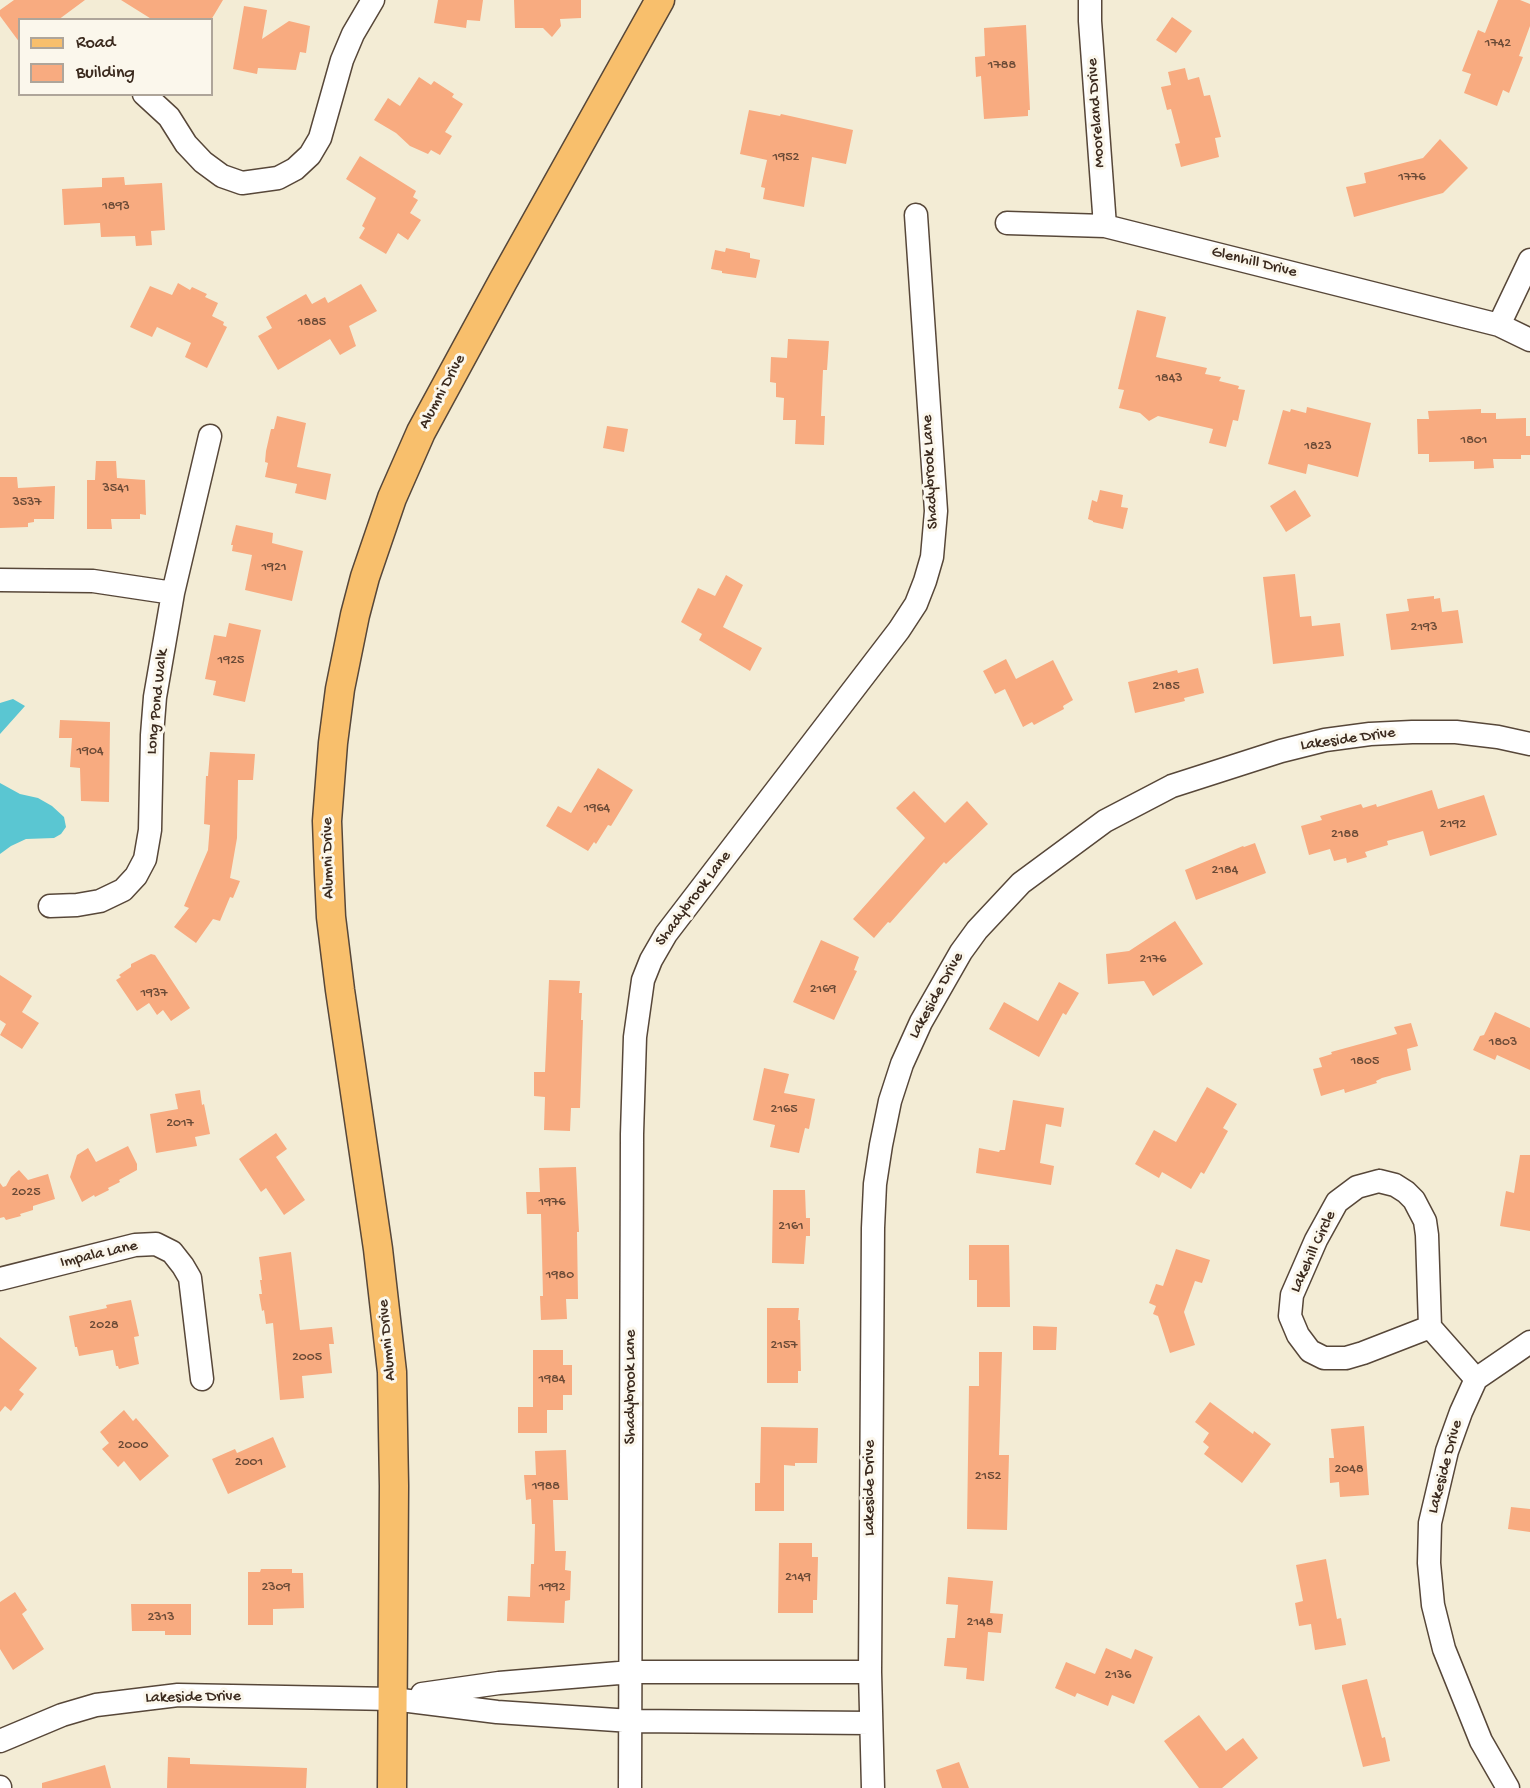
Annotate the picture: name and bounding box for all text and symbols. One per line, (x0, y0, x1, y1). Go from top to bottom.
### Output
legend (18, 18, 213, 96)
text: Road (76, 33, 115, 54)
house number: 1742 (1485, 36, 1511, 52)
house number: 1788 (988, 58, 1016, 74)
street label: Mooreland Drive (1084, 58, 1110, 168)
text: Building (76, 63, 135, 84)
house number: 1952 (773, 150, 799, 166)
house number: 1776 (1398, 170, 1426, 186)
house number: 1893 (102, 199, 130, 215)
street label: Glenhill Drive (1209, 243, 1299, 283)
house number: 1885 (298, 315, 326, 331)
street label: Alumni Drive (415, 351, 471, 433)
house number: 1843 (1155, 371, 1183, 387)
street label: Shadybrook Lane (918, 414, 944, 530)
house number: 1801 (1461, 433, 1487, 449)
house number: 1823 (1304, 439, 1332, 455)
house number: 3541 (103, 481, 129, 497)
house number: 3537 (12, 495, 42, 511)
house number: 1921 (261, 560, 287, 576)
house number: 2193 (1411, 620, 1437, 636)
street label: Long Pond Walk (143, 648, 173, 756)
house number: 1925 (218, 653, 244, 669)
house number: 2185 (1152, 679, 1180, 695)
street label: Lakeside Drive (1299, 724, 1397, 756)
house number: 1904 (76, 744, 104, 760)
house number: 1964 (584, 801, 610, 817)
street label: Alumni Drive (319, 817, 339, 899)
house number: 2192 (1440, 817, 1466, 833)
house number: 2188 (1331, 827, 1359, 843)
street label: Shadybrook Lane (652, 848, 736, 950)
house number: 2184 (1212, 863, 1238, 879)
street label: Lakeside Drive (905, 949, 969, 1043)
house number: 2176 (1140, 952, 1166, 968)
house number: 2169 (810, 982, 836, 998)
house number: 1937 (140, 986, 168, 1002)
house number: 1803 (1489, 1035, 1517, 1051)
house number: 1805 (1351, 1054, 1379, 1070)
house number: 2165 (771, 1102, 797, 1118)
house number: 2017 (166, 1116, 194, 1132)
house number: 2025 (11, 1185, 41, 1201)
house number: 1976 (538, 1195, 566, 1211)
street label: Lakehill Circle (1287, 1208, 1341, 1296)
house number: 2161 (778, 1219, 804, 1235)
street label: Impala Lane (58, 1237, 140, 1273)
house number: 1980 (546, 1268, 574, 1284)
street label: Alumni Drive (375, 1299, 401, 1381)
house number: 2028 (89, 1318, 119, 1334)
street label: Shadybrook Lane (622, 1330, 642, 1444)
house number: 2157 (770, 1338, 798, 1354)
house number: 2005 (292, 1350, 322, 1366)
house number: 1984 (539, 1372, 565, 1388)
street label: Lakeside Drive (1424, 1418, 1468, 1516)
house number: 2000 (118, 1438, 148, 1454)
street label: Lakeside Drive (861, 1440, 881, 1536)
house number: 2001 (235, 1455, 263, 1471)
house number: 2048 (1334, 1462, 1364, 1478)
house number: 2152 (975, 1469, 1001, 1485)
house number: 1988 (532, 1479, 560, 1495)
house number: 2149 (785, 1570, 811, 1586)
house number: 2309 (261, 1580, 291, 1596)
house number: 1992 (539, 1580, 565, 1596)
house number: 2313 (147, 1610, 175, 1626)
house number: 2148 (967, 1615, 993, 1631)
house number: 2136 (1105, 1668, 1131, 1684)
street label: Lakeside Drive (145, 1688, 241, 1708)

